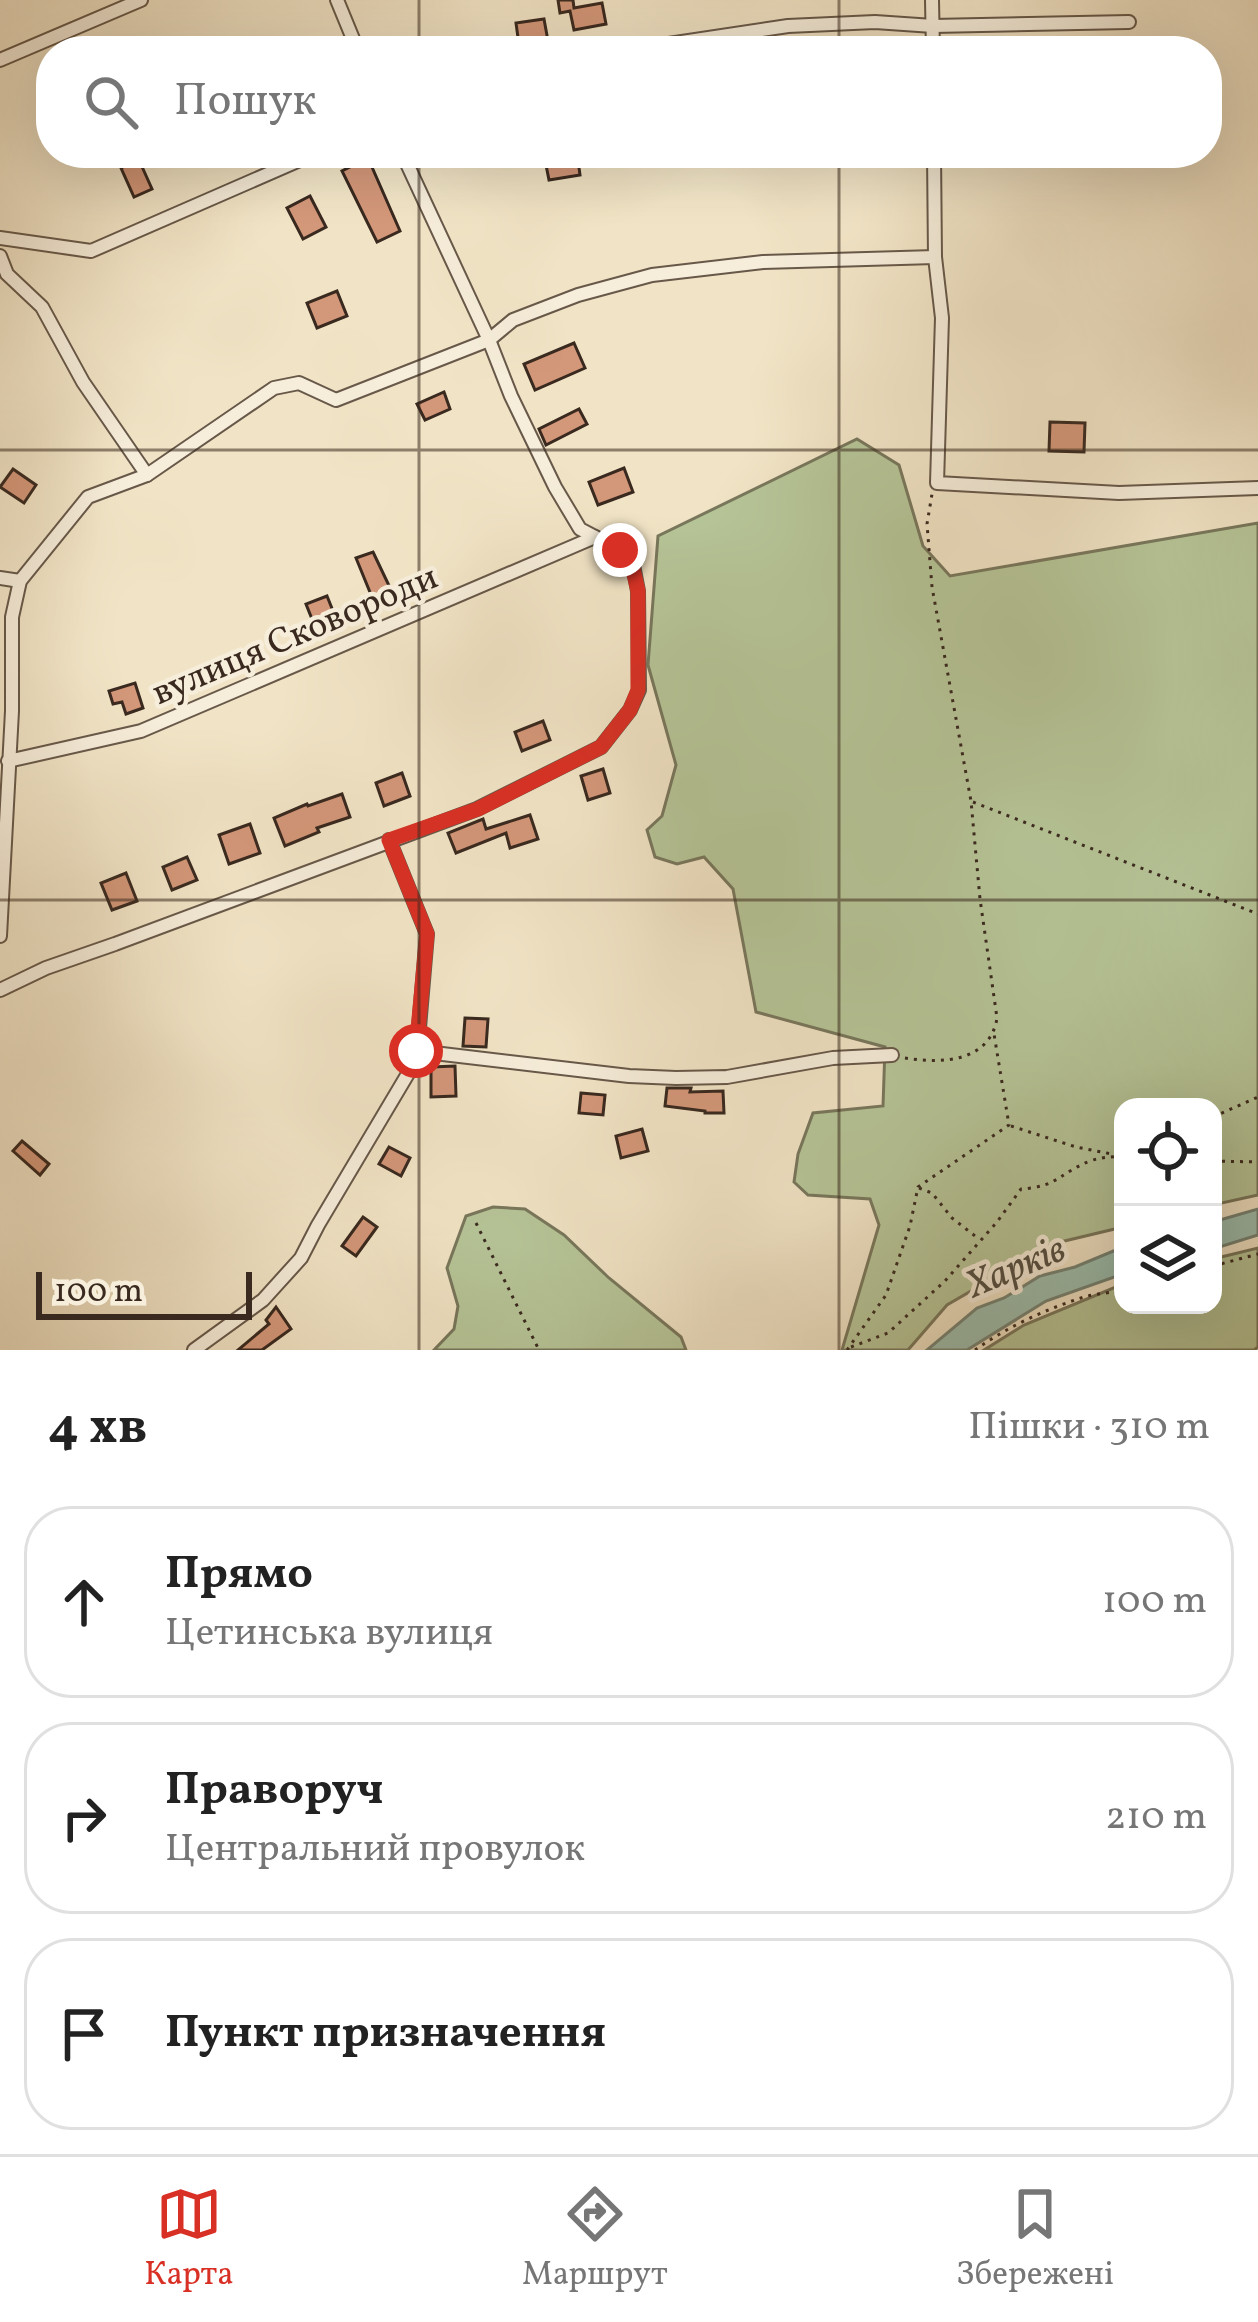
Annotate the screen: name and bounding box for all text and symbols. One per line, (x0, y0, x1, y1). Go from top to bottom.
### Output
search box (36, 36, 1222, 168)
icon: search (78, 69, 144, 135)
text: Пошук (174, 71, 317, 134)
route end (593, 523, 647, 577)
street label: вулиця Сковороди (145, 554, 446, 719)
route start (389, 1024, 443, 1078)
map controls (1114, 1098, 1222, 1314)
button: locate (1114, 1098, 1222, 1206)
button: layers (1114, 1206, 1222, 1314)
water label: Харків (957, 1224, 1075, 1314)
scale bar (36, 1266, 252, 1319)
text: 100 m (54, 1270, 143, 1316)
text: 4 хв (48, 1393, 147, 1464)
text: Пішки · 310 m (968, 1401, 1210, 1455)
text: Прямо (165, 1544, 313, 1607)
icon: ahead (51, 1569, 117, 1635)
text: 100 m (1102, 1575, 1207, 1629)
text: Цетинська вулиця (165, 1607, 493, 1661)
text: Праворуч (165, 1760, 384, 1823)
icon: right (51, 1785, 117, 1851)
text: 210 m (1105, 1791, 1207, 1845)
text: Центральний провулок (165, 1823, 585, 1877)
icon: arrive (51, 2001, 117, 2067)
text: Пункт призначення (165, 2003, 606, 2066)
tab: Карта (144, 2181, 234, 2299)
tab: Маршрут (522, 2181, 668, 2299)
tab: Збережені (956, 2181, 1114, 2299)

